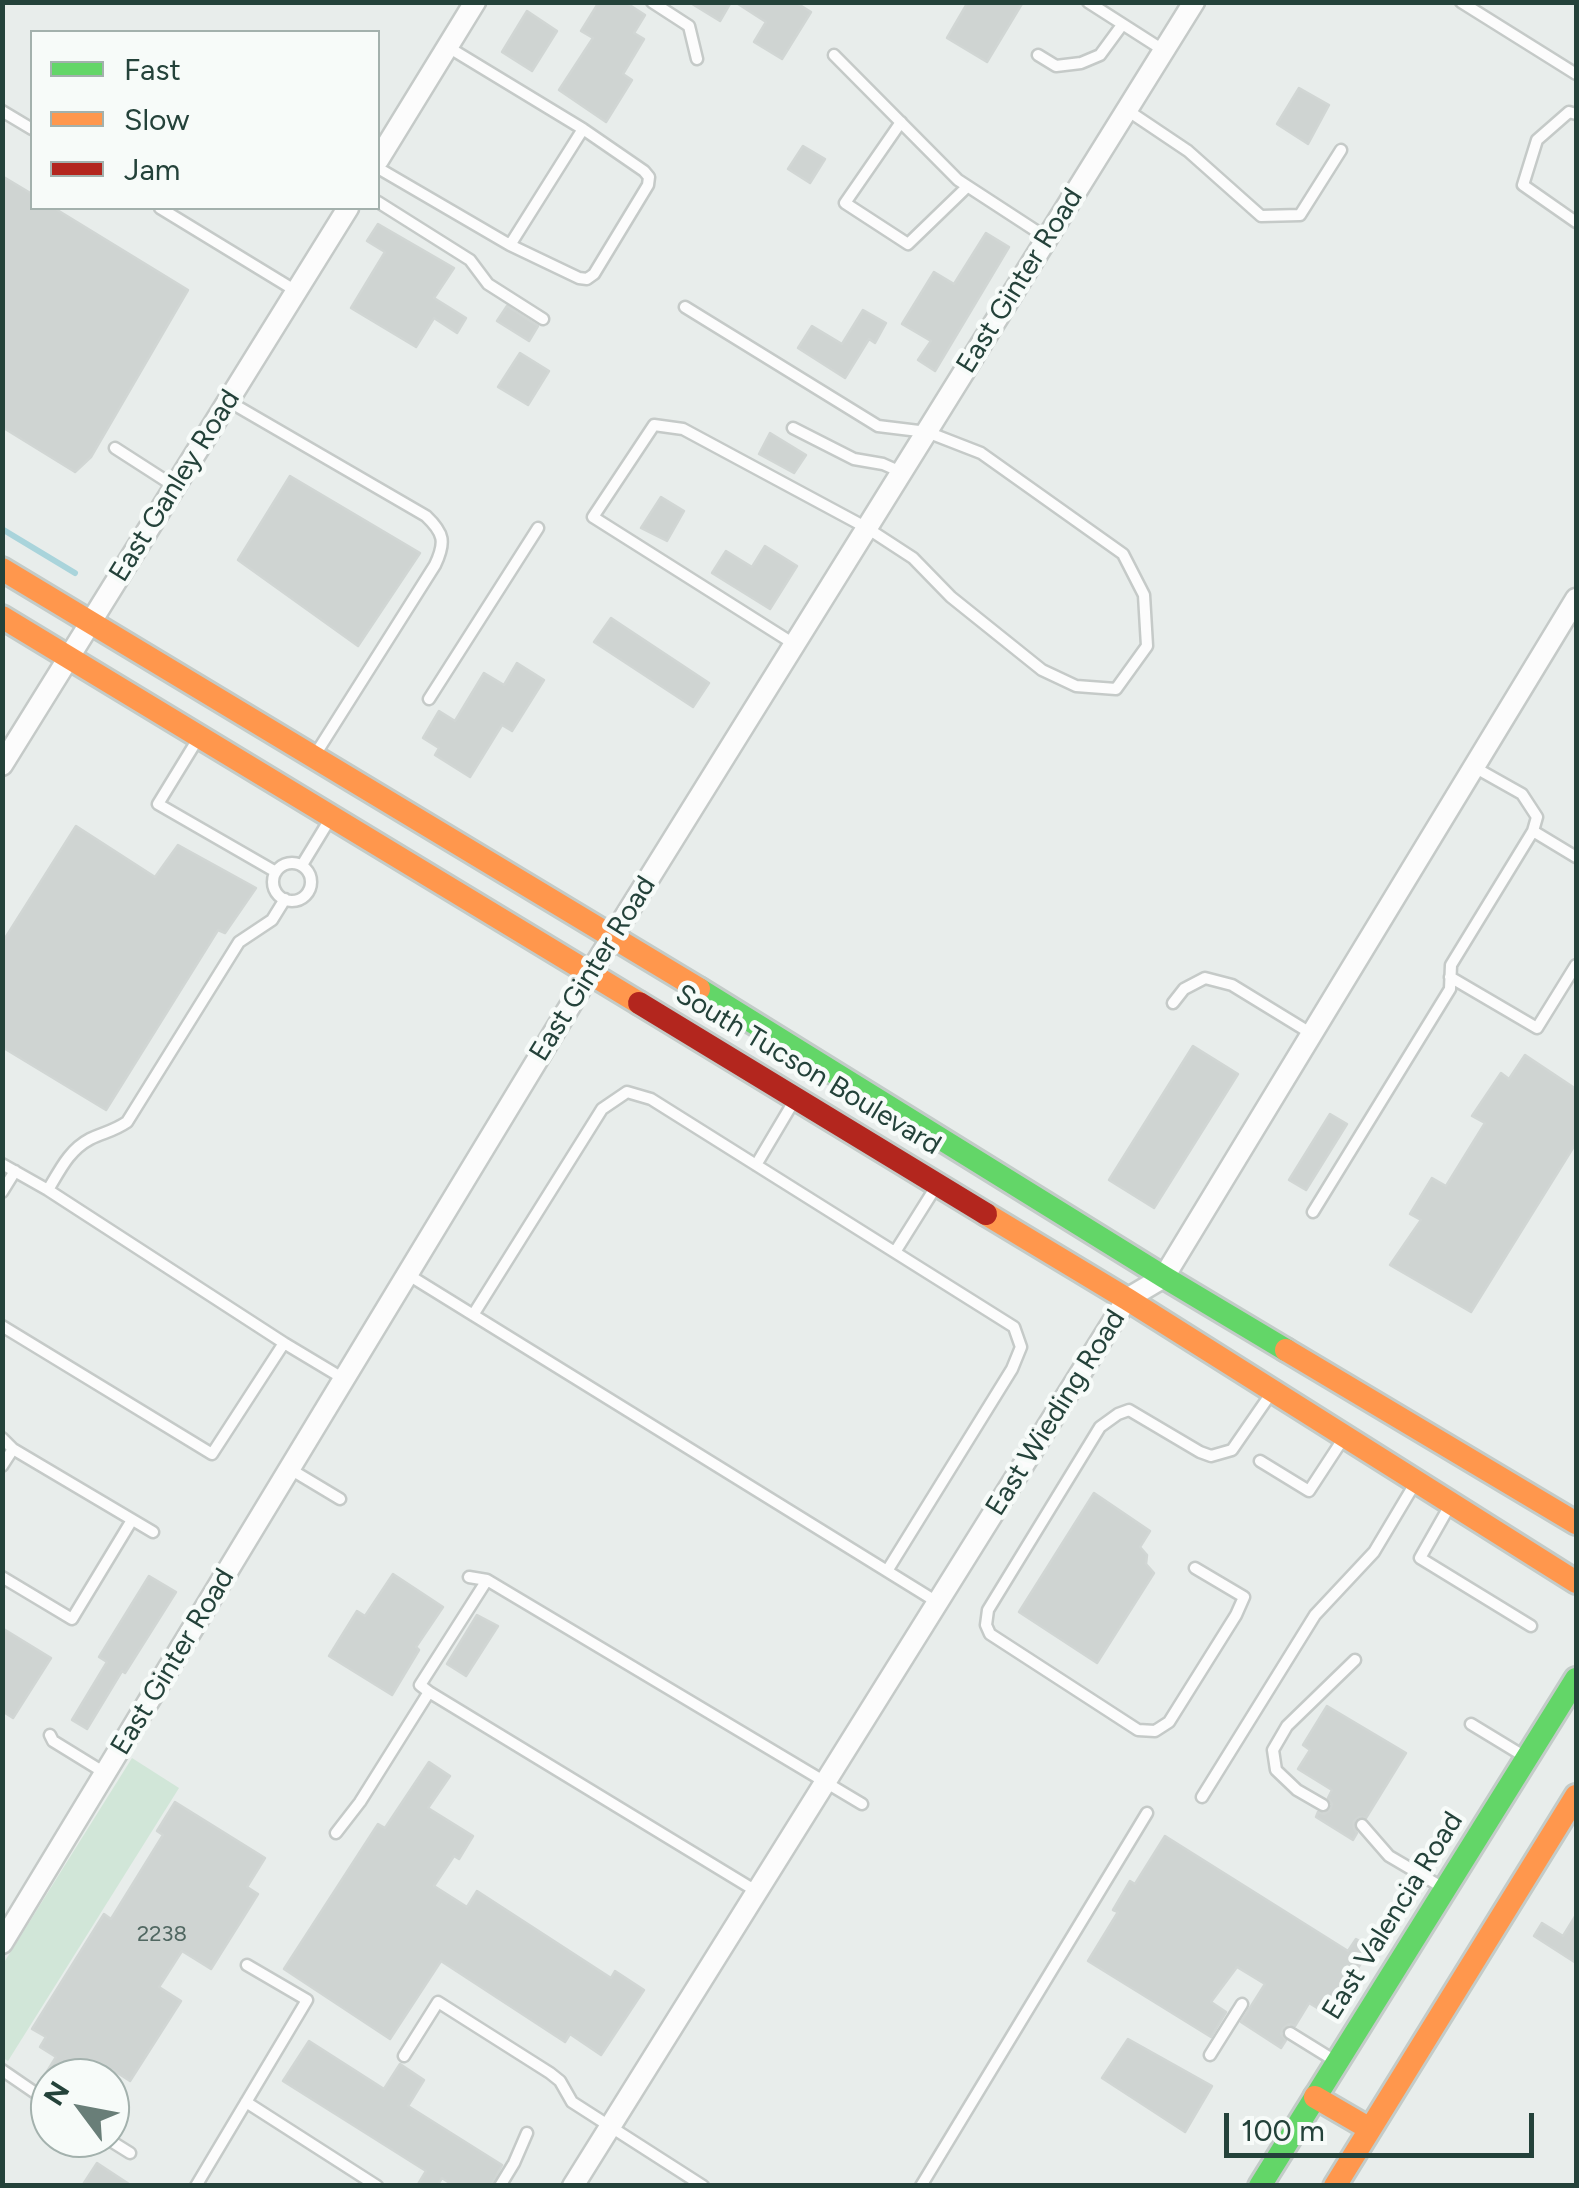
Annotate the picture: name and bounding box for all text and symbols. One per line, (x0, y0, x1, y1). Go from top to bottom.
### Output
legend (30, 30, 380, 210)
text: Fast (124, 51, 181, 88)
text: Slow (124, 101, 190, 138)
text: Jam (124, 151, 180, 188)
street label: East Ginter Road (950, 182, 1090, 380)
street label: East Ganley Road (103, 384, 247, 588)
street label: East Ginter Road (523, 870, 663, 1068)
street label: South Tucson Boulevard (669, 977, 947, 1163)
street label: East Wieding Road (979, 1304, 1133, 1522)
street label: East Ginter Road (104, 1563, 242, 1761)
street label: East Valencia Road (1316, 1806, 1470, 2026)
house number: 2238 (137, 1922, 187, 1948)
north arrow (30, 2058, 130, 2158)
text: N (36, 2075, 76, 2111)
scale bar (1229, 2093, 1539, 2155)
text: 100 m (1241, 2112, 1325, 2149)

